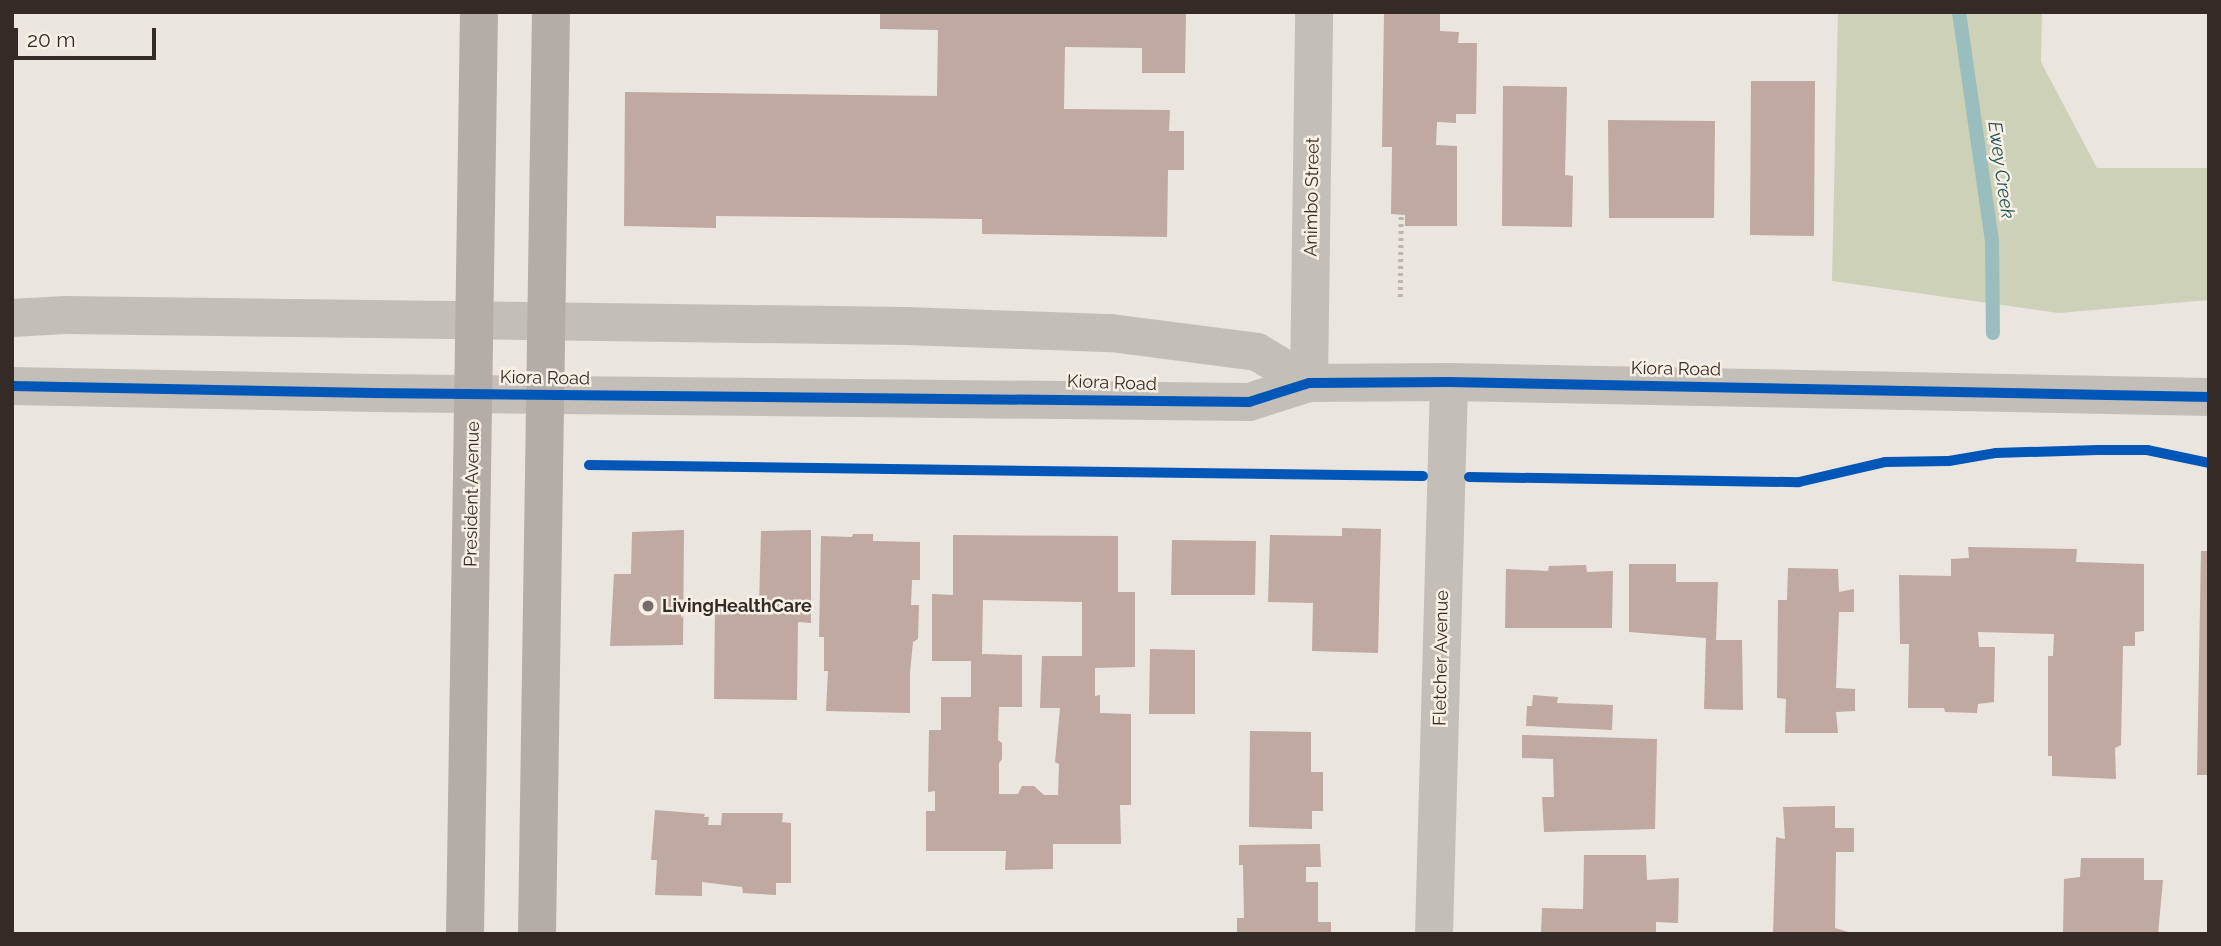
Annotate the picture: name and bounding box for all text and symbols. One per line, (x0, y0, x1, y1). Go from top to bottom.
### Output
scale bar (18, 14, 159, 58)
text: 20 m (27, 27, 75, 52)
water label: Ewey Creek (1983, 120, 2019, 220)
street label: Animbo Street (1300, 137, 1324, 257)
street label: Kiora Road (1631, 357, 1721, 381)
street label: Kiora Road (500, 366, 590, 390)
street label: Kiora Road (1067, 371, 1157, 395)
street label: President Avenue (460, 421, 484, 567)
street label: Fletcher Avenue (1429, 589, 1453, 727)
place label: LivingHealthCare (662, 595, 812, 617)
marker: LivingHealthCare (640, 598, 656, 614)

